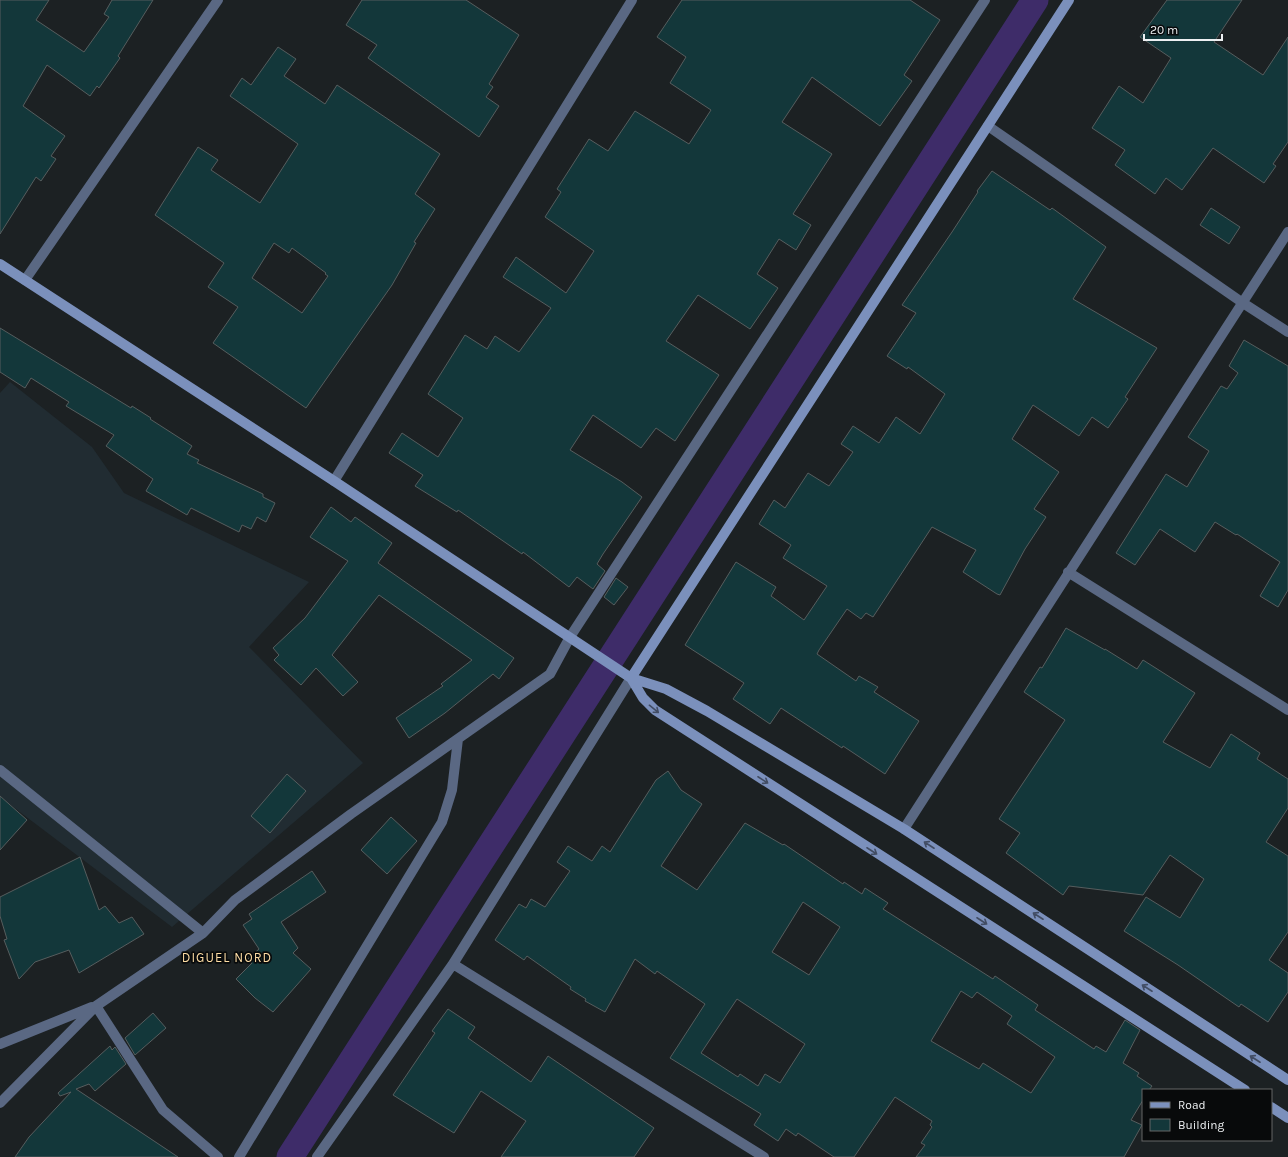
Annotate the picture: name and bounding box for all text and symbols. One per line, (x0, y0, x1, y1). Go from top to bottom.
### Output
scale bar (1144, 16, 1222, 42)
text: 20 m (1150, 23, 1178, 37)
one-way arrow (649, 705, 660, 714)
one-way arrow (757, 777, 769, 785)
one-way arrow (924, 841, 935, 849)
one-way arrow (866, 847, 878, 855)
one-way arrow (1032, 912, 1044, 920)
one-way arrow (976, 917, 987, 925)
district label: DIGUEL NORD (182, 950, 272, 965)
one-way arrow (1142, 984, 1153, 992)
one-way arrow (1250, 1055, 1261, 1063)
legend (1142, 1089, 1272, 1141)
text: Road (1178, 1098, 1206, 1112)
text: Building (1178, 1118, 1225, 1132)

